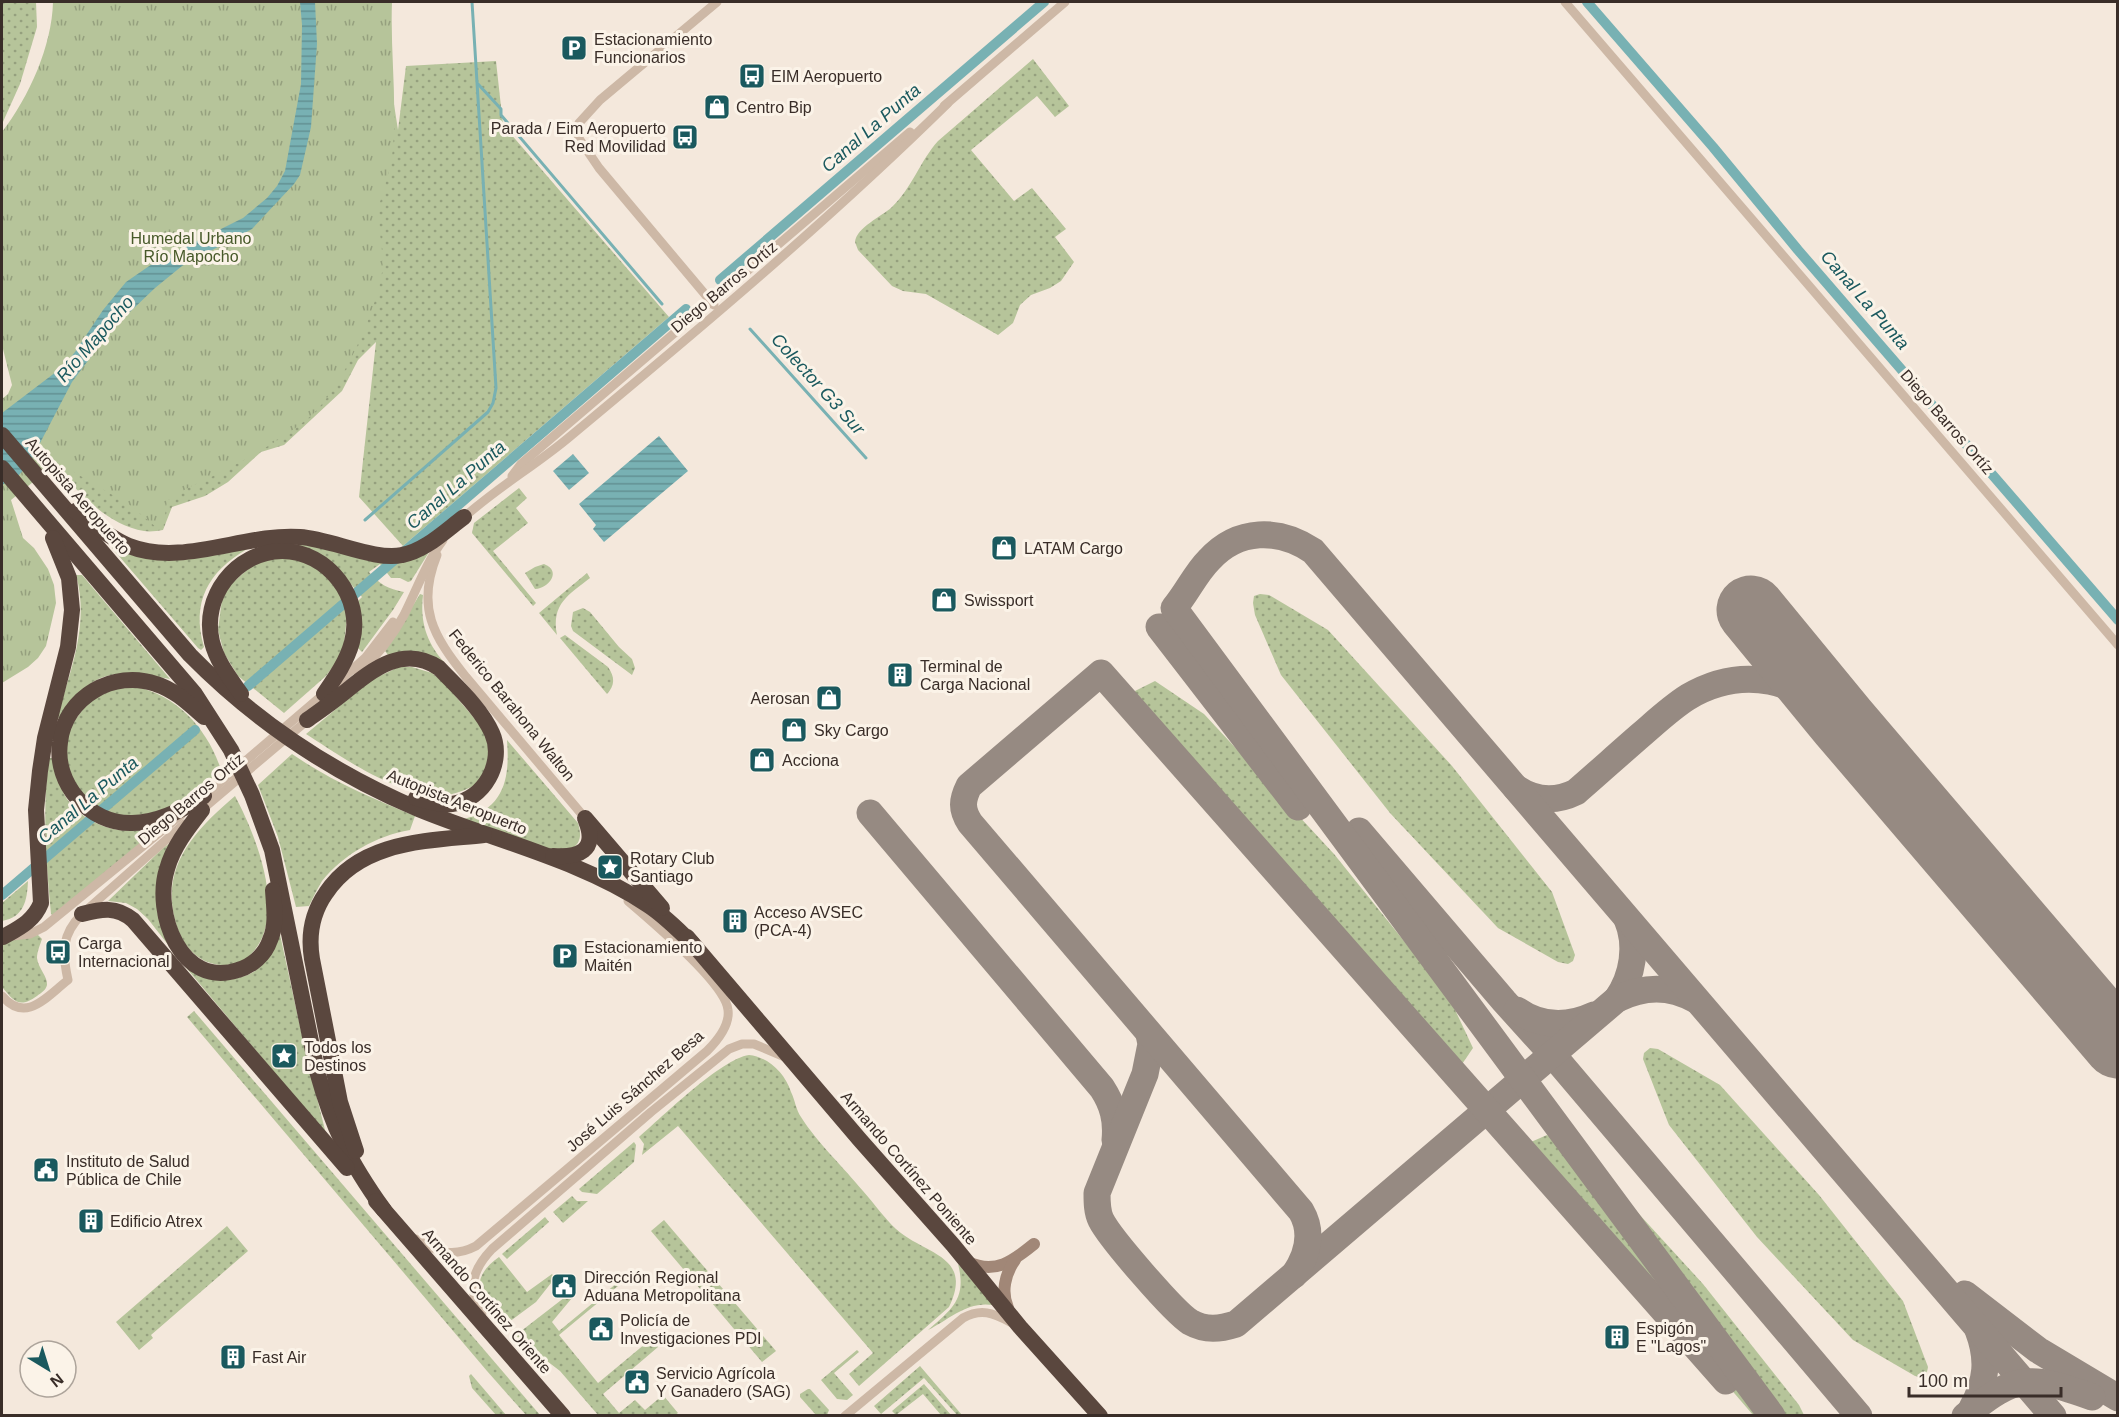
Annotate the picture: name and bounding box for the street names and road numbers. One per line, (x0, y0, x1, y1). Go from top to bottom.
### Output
street label: Diego Barros Ortíz (668, 238, 780, 336)
street label: Diego Barros Ortíz (1897, 366, 1997, 478)
street label: Autopista Aeropuerto (23, 434, 134, 558)
street label: Federico Barahona Walton (446, 626, 578, 784)
street label: Diego Barros Ortíz (135, 750, 247, 848)
street label: Autopista Aeropuerto (385, 766, 530, 838)
street label: José Luis Sánchez Besa (563, 1027, 707, 1155)
street label: Armando Cortínez Poniente (838, 1088, 980, 1248)
street label: Armando Cortínez Oriente (419, 1225, 555, 1377)

